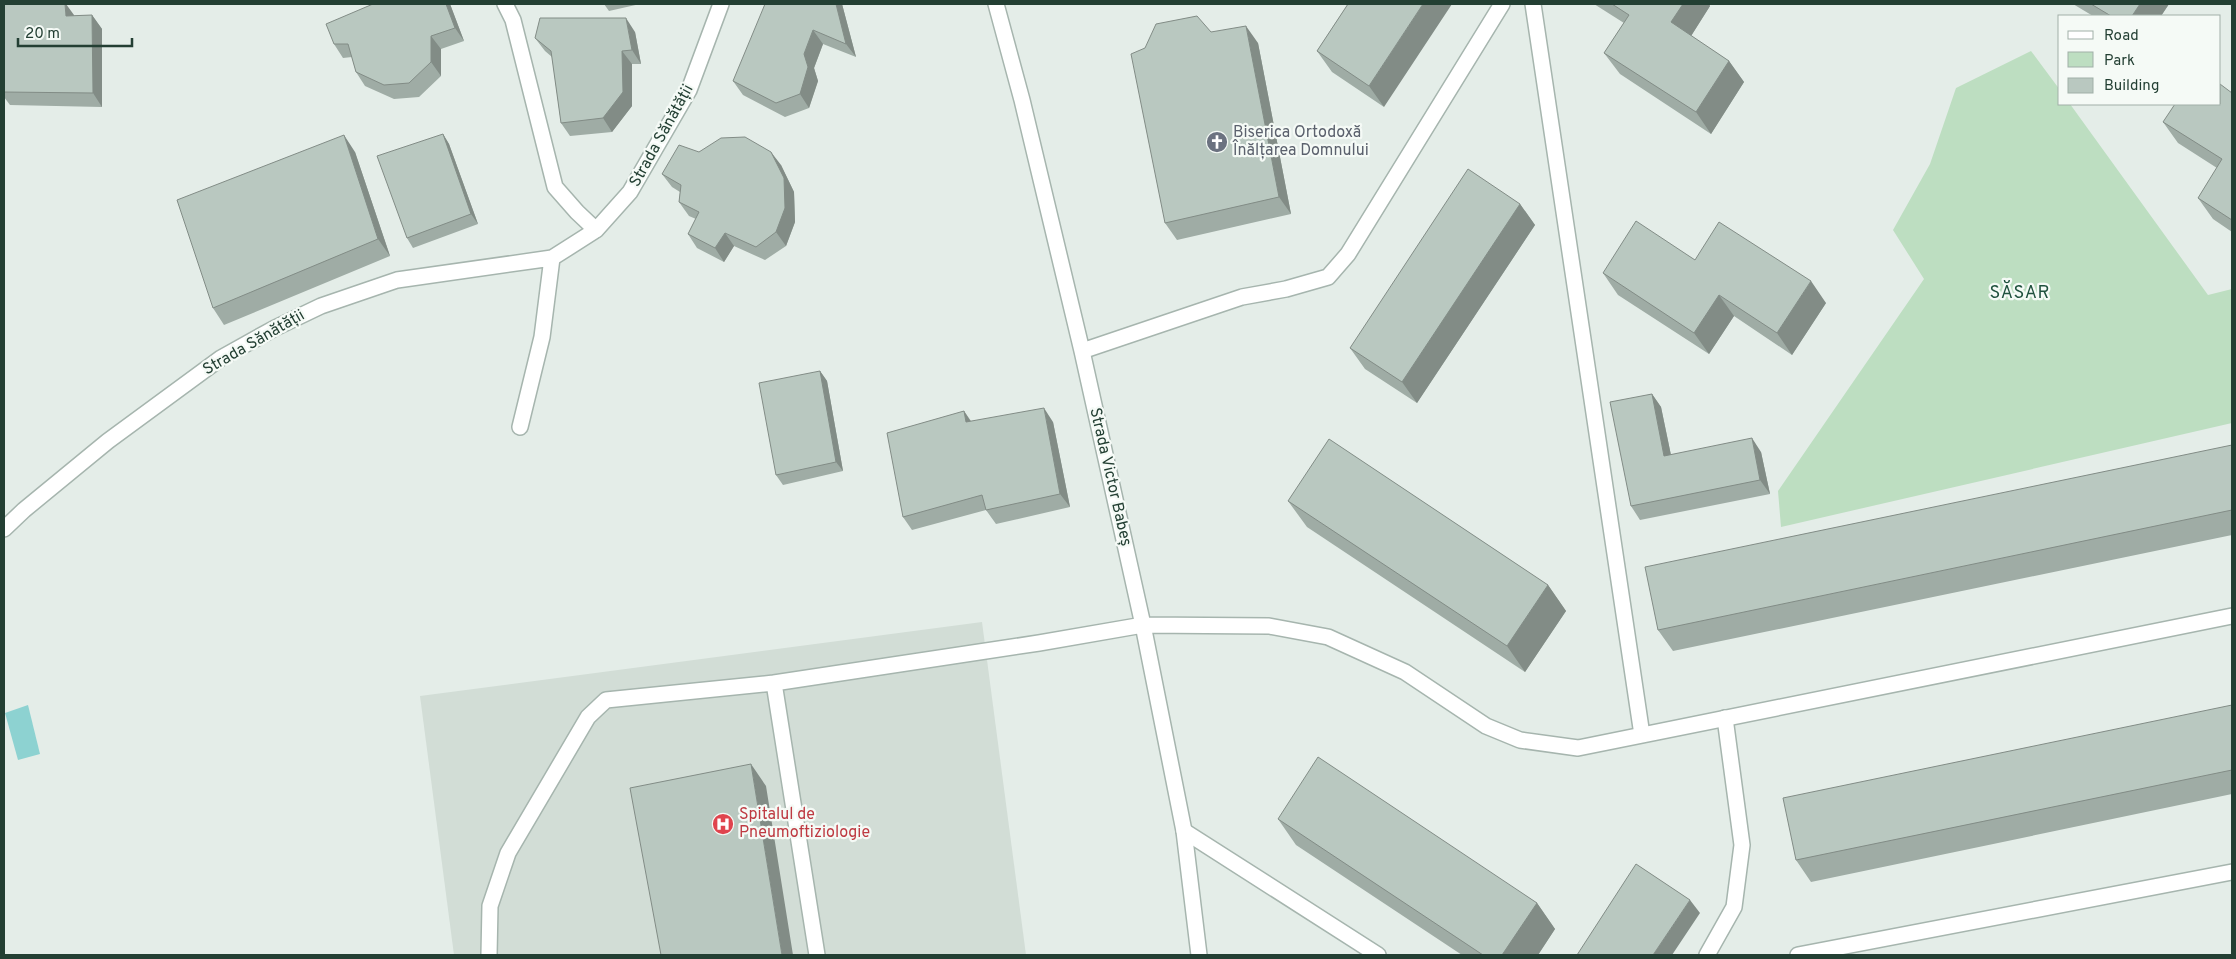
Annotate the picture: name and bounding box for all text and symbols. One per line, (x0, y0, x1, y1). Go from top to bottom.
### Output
scale bar (18, 15, 131, 47)
legend (2058, 15, 2221, 105)
text: 20 m (25, 25, 60, 44)
text: Road (2104, 27, 2139, 46)
text: Park (2104, 52, 2135, 71)
text: Building (2104, 77, 2159, 96)
street label: Strada Sănătății (626, 81, 698, 191)
place label: Biserica Ortodoxă Înălțarea Domnului (1232, 123, 1369, 161)
church icon: Biserica Ortodoxă Înălțarea Domnului (1205, 130, 1229, 154)
district label: SĂSAR (1989, 280, 2051, 305)
street label: Strada Sănătății (200, 306, 308, 380)
street label: Strada Victor Babeș (1084, 406, 1136, 548)
place label: Spitalul de Pneumoftiziologie (739, 805, 870, 843)
hospital icon: Spitalul de Pneumoftiziologie (711, 812, 735, 836)

